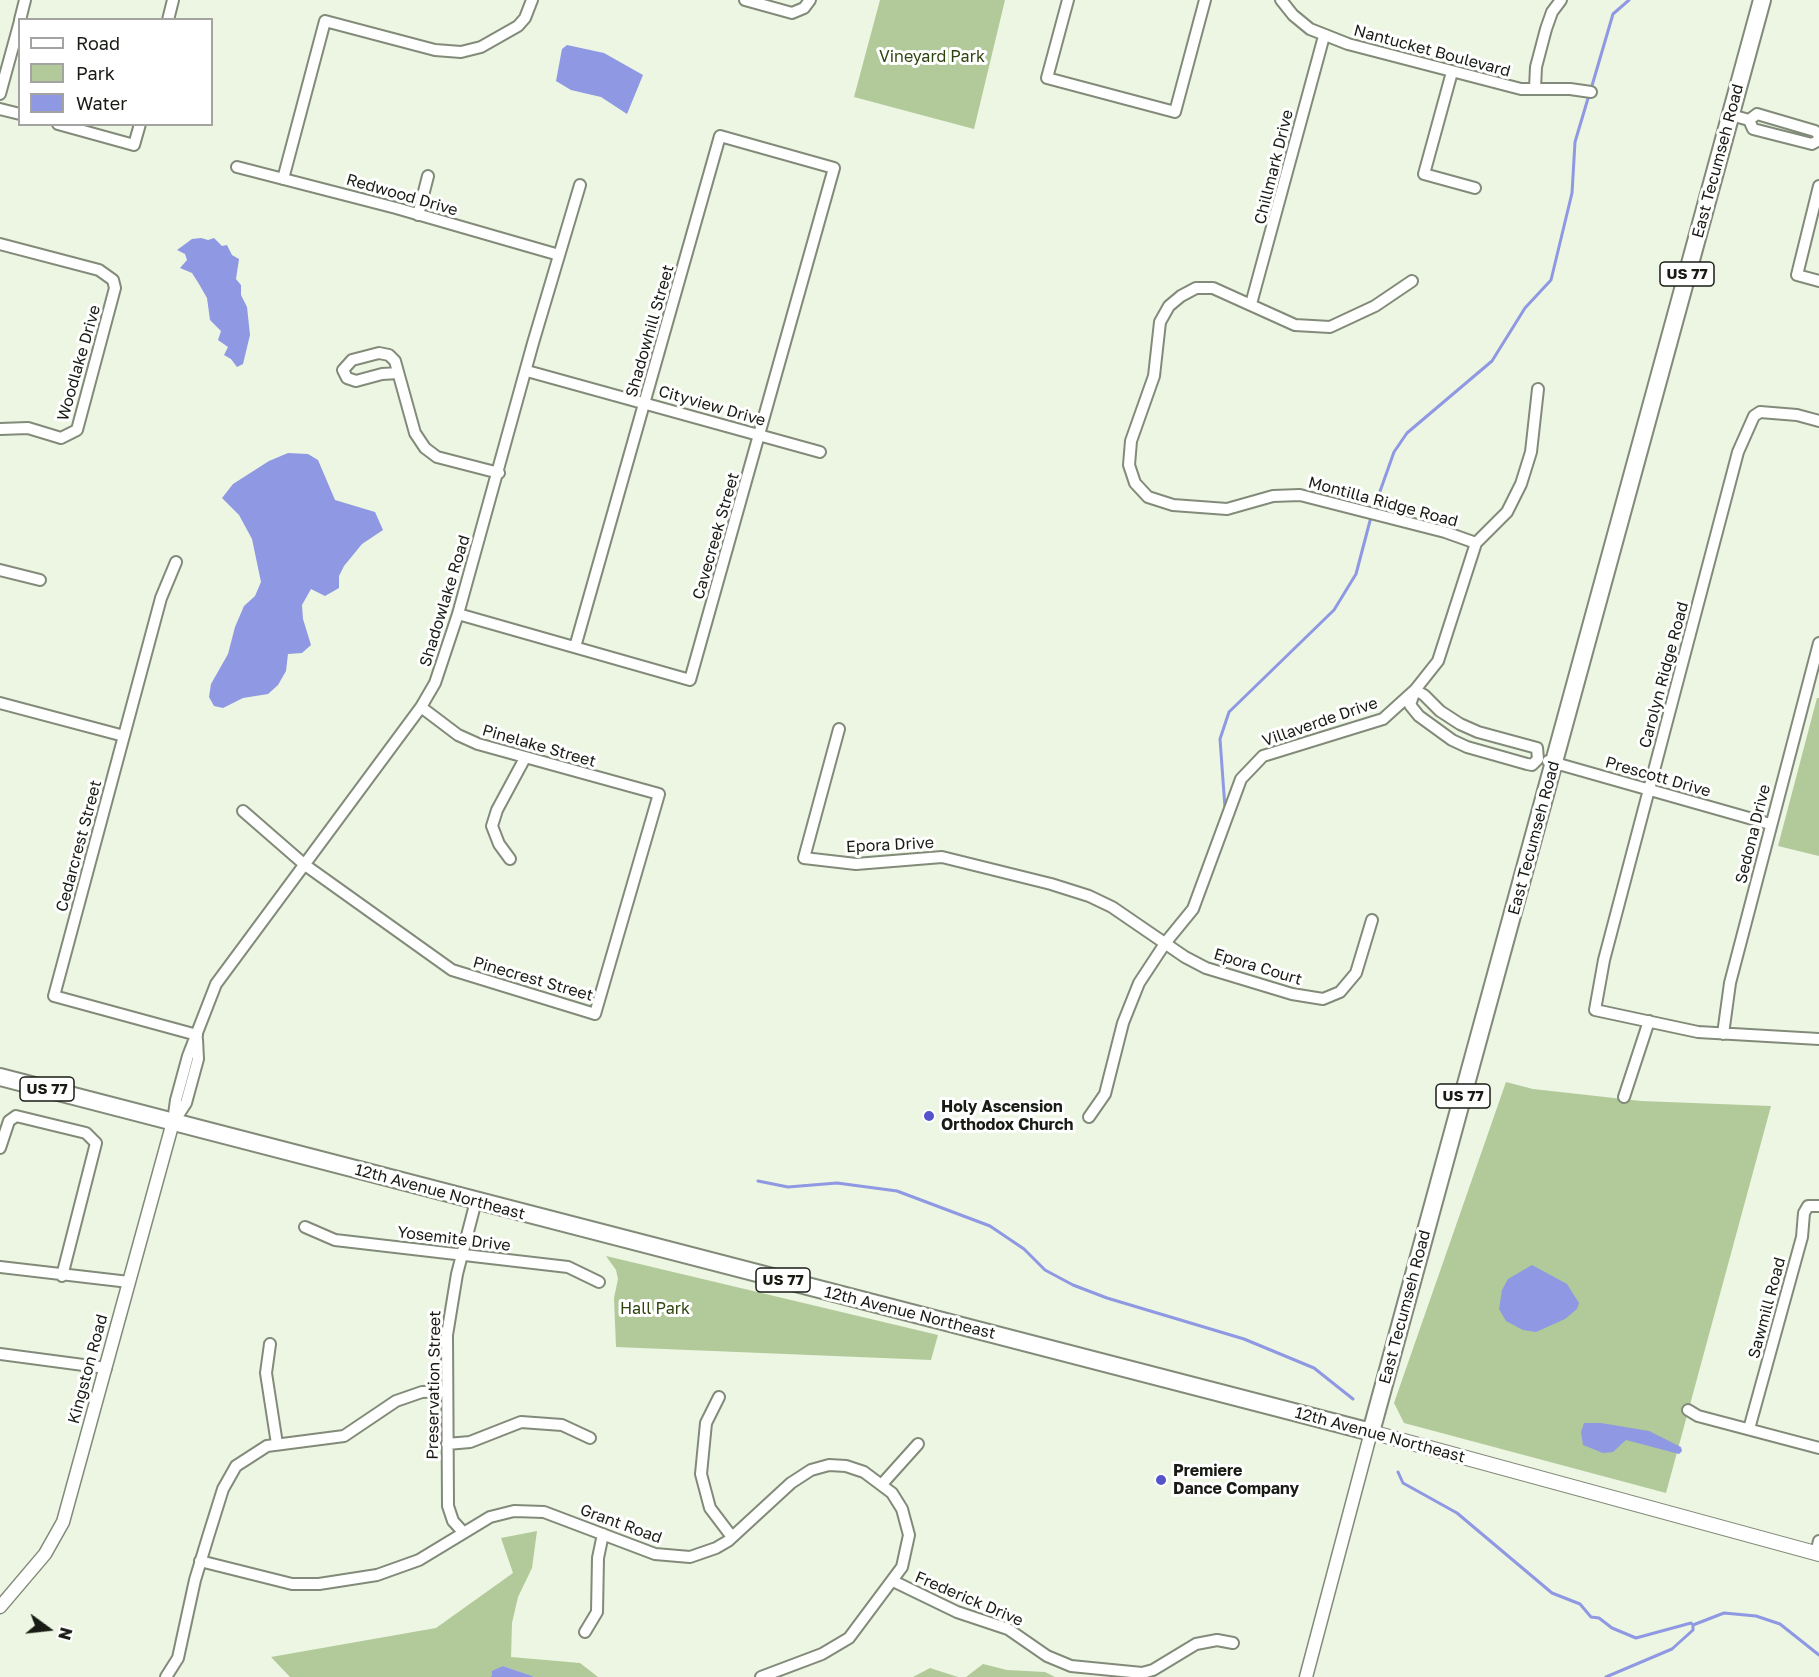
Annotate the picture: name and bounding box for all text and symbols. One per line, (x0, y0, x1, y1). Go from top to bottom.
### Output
legend (18, 18, 213, 126)
street label: Nantucket Boulevard (1352, 21, 1512, 81)
text: Road (76, 32, 120, 54)
park label: Vineyard Park (879, 47, 985, 67)
text: Park (76, 62, 115, 84)
street label: East Tecumseh Road (1688, 82, 1748, 240)
text: Water (76, 92, 127, 114)
street label: Chillmark Drive (1250, 108, 1298, 226)
street label: Redwood Drive (344, 170, 460, 220)
street label: Shadowhill Street (622, 262, 678, 400)
road number: US 77 (1660, 262, 1714, 286)
street label: Woodlake Drive (53, 303, 105, 423)
street label: Cityview Drive (656, 382, 768, 430)
street label: Cavecreek Street (689, 470, 743, 602)
street label: Montilla Ridge Road (1306, 473, 1460, 531)
street label: Shadowlake Road (416, 533, 474, 669)
street label: Carolyn Ridge Road (1635, 600, 1693, 750)
street label: Villaverde Drive (1260, 693, 1380, 751)
street label: Pinelake Street (480, 721, 598, 771)
street label: Prescott Drive (1603, 753, 1713, 801)
street label: East Tecumseh Road (1504, 759, 1564, 917)
street label: Cedarcrest Street (52, 778, 106, 914)
street label: Sedona Drive (1731, 782, 1775, 886)
street label: Epora Drive (846, 833, 934, 857)
street label: Epora Court (1211, 944, 1305, 990)
street label: Pinecrest Street (471, 953, 595, 1005)
road number: US 77 (20, 1077, 74, 1101)
road number: US 77 (1436, 1084, 1490, 1108)
place label: Holy Ascension Orthodox Church (941, 1097, 1073, 1135)
marker: Holy Ascension Orthodox Church (922, 1109, 936, 1123)
street label: 12th Avenue Northeast (353, 1160, 527, 1224)
street label: Yosemite Drive (396, 1223, 512, 1255)
street label: East Tecumseh Road (1375, 1228, 1435, 1386)
street label: Sawmill Road (1744, 1255, 1790, 1361)
road number: US 77 (756, 1268, 810, 1292)
street label: 12th Avenue Northeast (823, 1282, 997, 1344)
park label: Hall Park (620, 1299, 690, 1319)
street label: Preservation Street (423, 1310, 445, 1460)
street label: Kingston Road (64, 1312, 112, 1426)
street label: 12th Avenue Northeast (1293, 1403, 1467, 1467)
place label: Premiere Dance Company (1173, 1461, 1299, 1499)
marker: Premiere Dance Company (1154, 1473, 1168, 1487)
street label: Grant Road (577, 1500, 665, 1548)
street label: Frederick Drive (912, 1568, 1026, 1630)
north arrow (18, 1599, 78, 1659)
text: N (54, 1625, 77, 1642)

